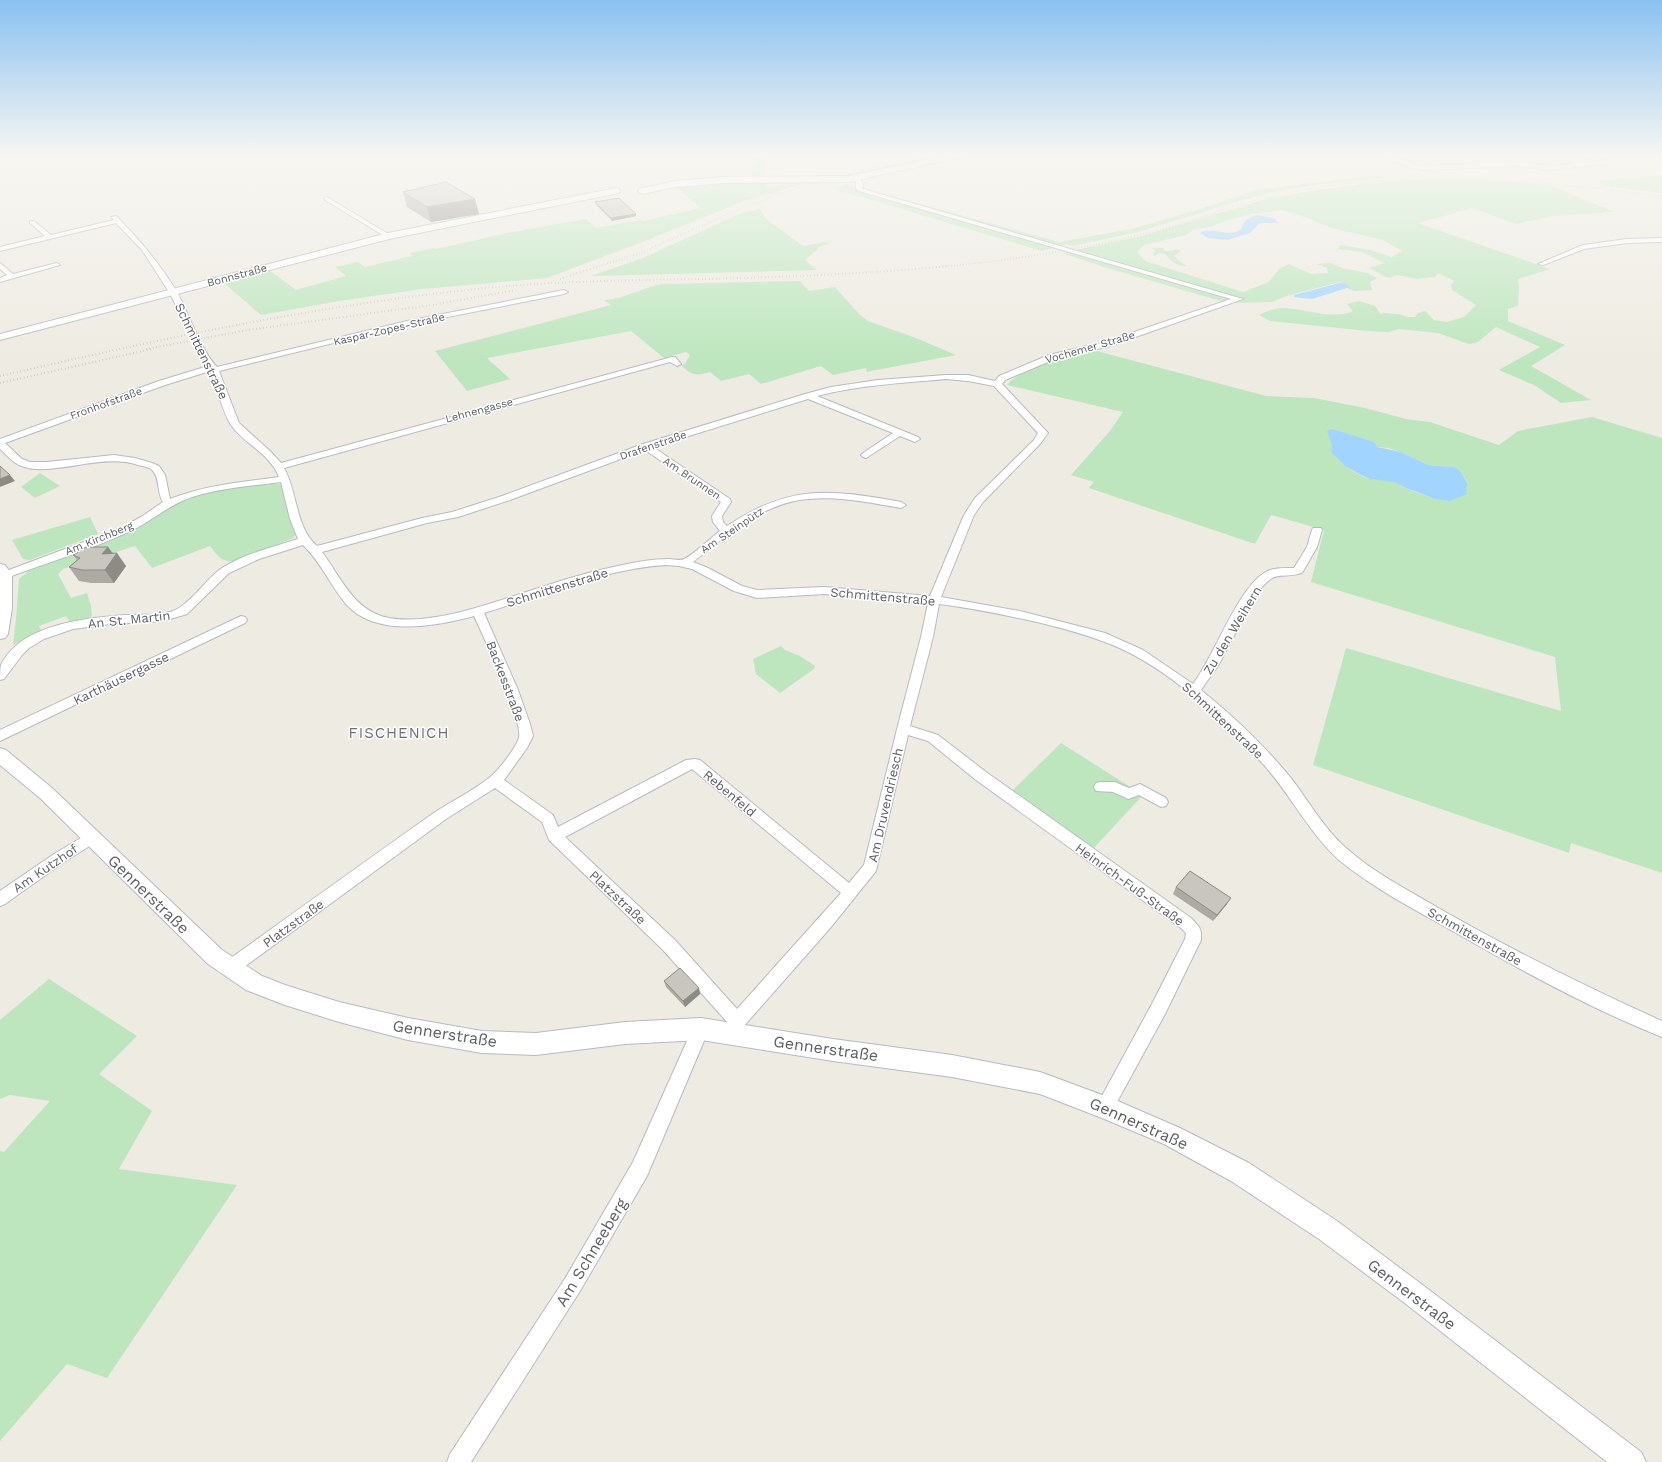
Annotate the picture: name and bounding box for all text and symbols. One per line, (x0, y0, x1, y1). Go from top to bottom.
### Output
street label: Bonnstraße (206, 261, 269, 290)
street label: Schmittenstraße (172, 301, 231, 402)
street label: Kaspar-Zopes-Straße (332, 310, 446, 349)
street label: Vochemer Straße (1044, 328, 1136, 367)
street label: Fronhofstraße (68, 384, 144, 423)
street label: Lehnengasse (444, 395, 514, 426)
street label: Drafenstraße (618, 428, 688, 463)
street label: Am Brunnen (660, 454, 723, 502)
street label: Am Steinpütz (698, 504, 766, 556)
street label: Am Kirchberg (63, 519, 135, 558)
street label: Schmittenstraße (505, 565, 610, 610)
street label: Zu den Weihern (1200, 583, 1265, 677)
street label: Schmittenstraße (830, 584, 936, 609)
street label: An St. Martin (87, 608, 171, 631)
street label: Backesstraße (483, 639, 528, 724)
street label: Karthäusergasse (71, 649, 171, 708)
street label: Schmittenstraße (1179, 679, 1266, 762)
district label: FISCHENICH (349, 724, 449, 742)
street label: Am Druvendriesch (865, 746, 906, 864)
street label: Rebenfeld (700, 767, 759, 820)
street label: Heinrich-Fuß-Straße (1072, 840, 1187, 929)
street label: Am Kutzhof (10, 841, 81, 896)
street label: Gennerstraße (104, 851, 193, 938)
street label: Platzstraße (586, 867, 649, 927)
street label: Platzstraße (260, 896, 327, 951)
street label: Schmittenstraße (1425, 904, 1524, 969)
street label: Gennerstraße (391, 1016, 499, 1051)
street label: Gennerstraße (772, 1032, 880, 1065)
street label: Gennerstraße (1087, 1093, 1191, 1154)
street label: Am Schneeberg (552, 1194, 631, 1310)
street label: Gennerstraße (1364, 1255, 1460, 1334)

